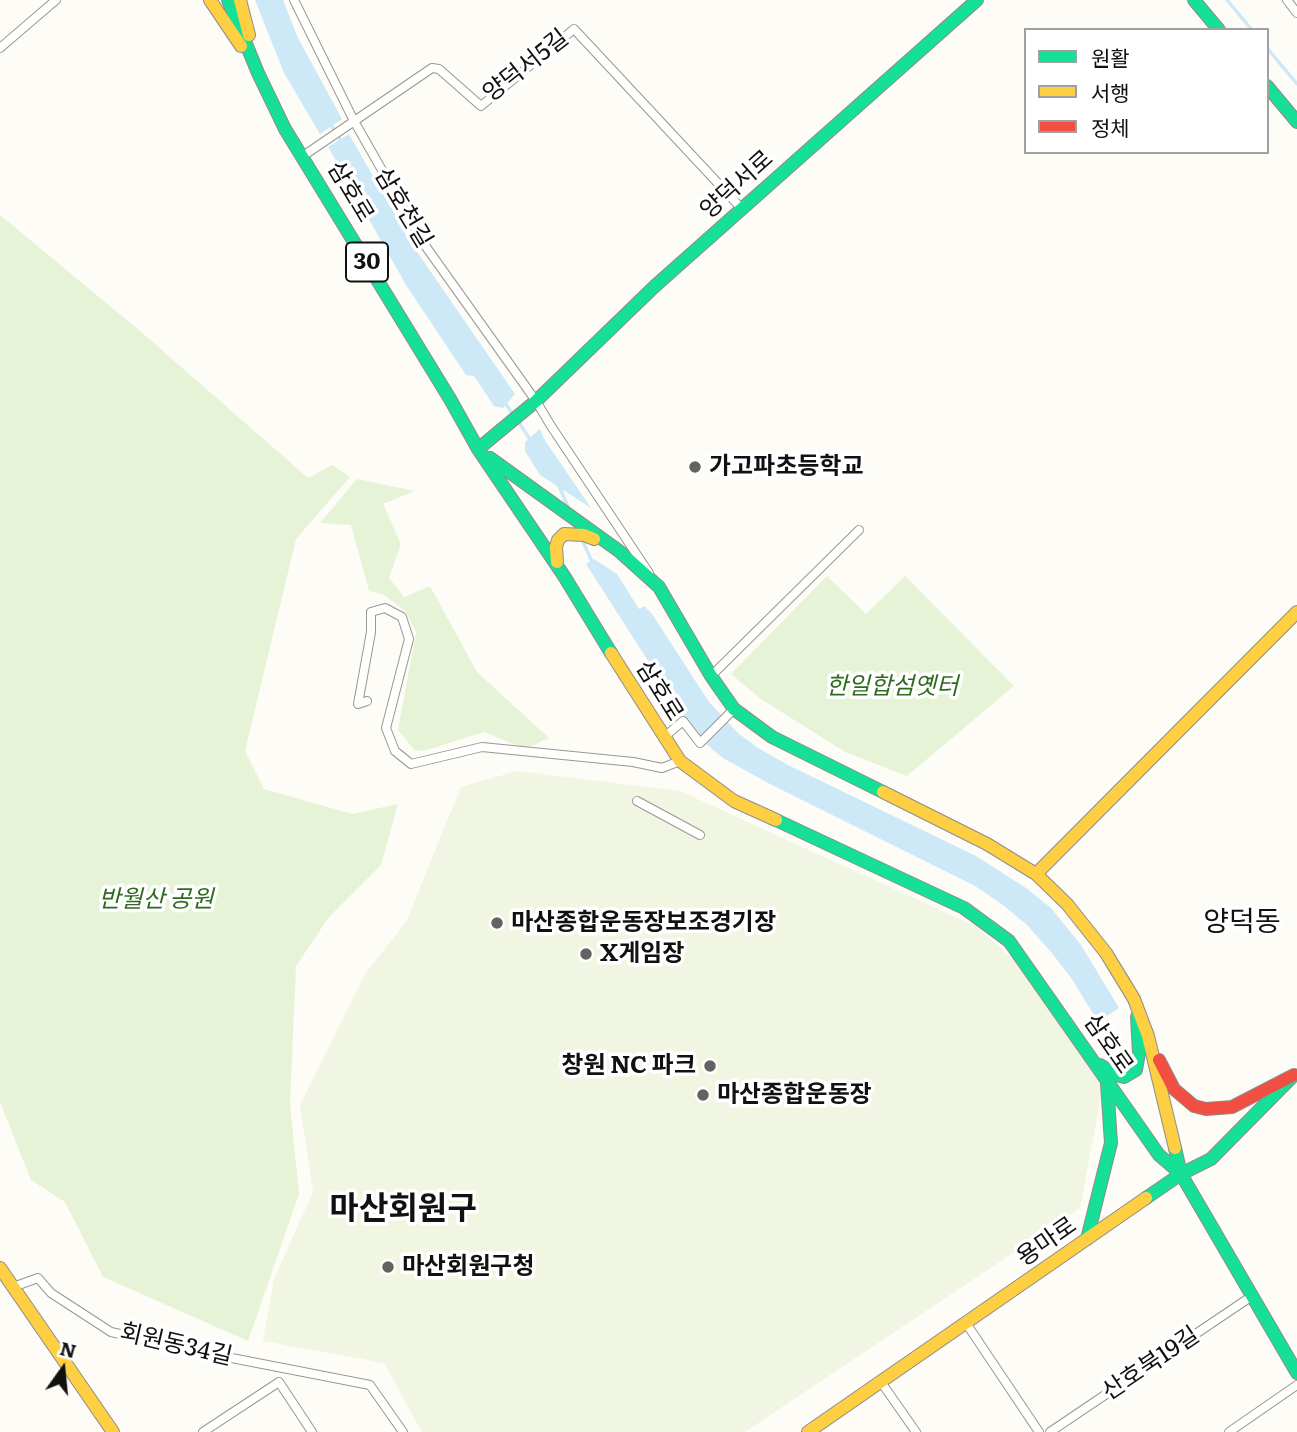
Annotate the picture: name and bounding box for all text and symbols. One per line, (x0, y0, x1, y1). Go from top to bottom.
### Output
street label: 양덕서5길 (478, 24, 574, 108)
legend (1024, 28, 1269, 154)
text: 원활 (1091, 41, 1130, 72)
text: 서행 (1091, 76, 1130, 107)
text: 정체 (1091, 111, 1130, 142)
street label: 양덕서로 (695, 145, 779, 225)
street label: 삼호로 (321, 156, 379, 228)
street label: 삼호천길 (368, 163, 438, 253)
road number: 30 (346, 243, 388, 282)
place label: 가고파초등학교 (709, 453, 864, 481)
marker: 가고파초등학교 (687, 459, 703, 475)
street label: 삼호로 (629, 655, 689, 727)
park label: 한일합섬옛터 (826, 673, 958, 701)
park label: 반월산 공원 (99, 886, 213, 914)
district label: 양덕동 (1203, 906, 1281, 940)
place label: 마산종합운동장보조경기장 (511, 909, 776, 937)
marker: 마산종합운동장보조경기장 (489, 915, 505, 931)
place label: X게임장 (600, 940, 684, 968)
marker: X게임장 (578, 946, 594, 962)
street label: 삼호로 (1077, 1009, 1139, 1079)
place label: 창원 NC 파크 (561, 1052, 696, 1080)
marker: 창원 NC 파크 (702, 1058, 718, 1074)
place label: 마산종합운동장 (717, 1081, 872, 1109)
marker: 마산종합운동장 (695, 1087, 711, 1103)
district label: 마산회원구 (329, 1191, 477, 1229)
street label: 용마로 (1012, 1211, 1082, 1273)
place label: 마산회원구청 (402, 1253, 534, 1281)
marker: 마산회원구청 (380, 1259, 396, 1275)
street label: 회원동34길 (117, 1318, 235, 1372)
street label: 산호북19길 (1097, 1321, 1205, 1407)
text: N (57, 1333, 80, 1364)
north arrow (28, 1334, 98, 1404)

